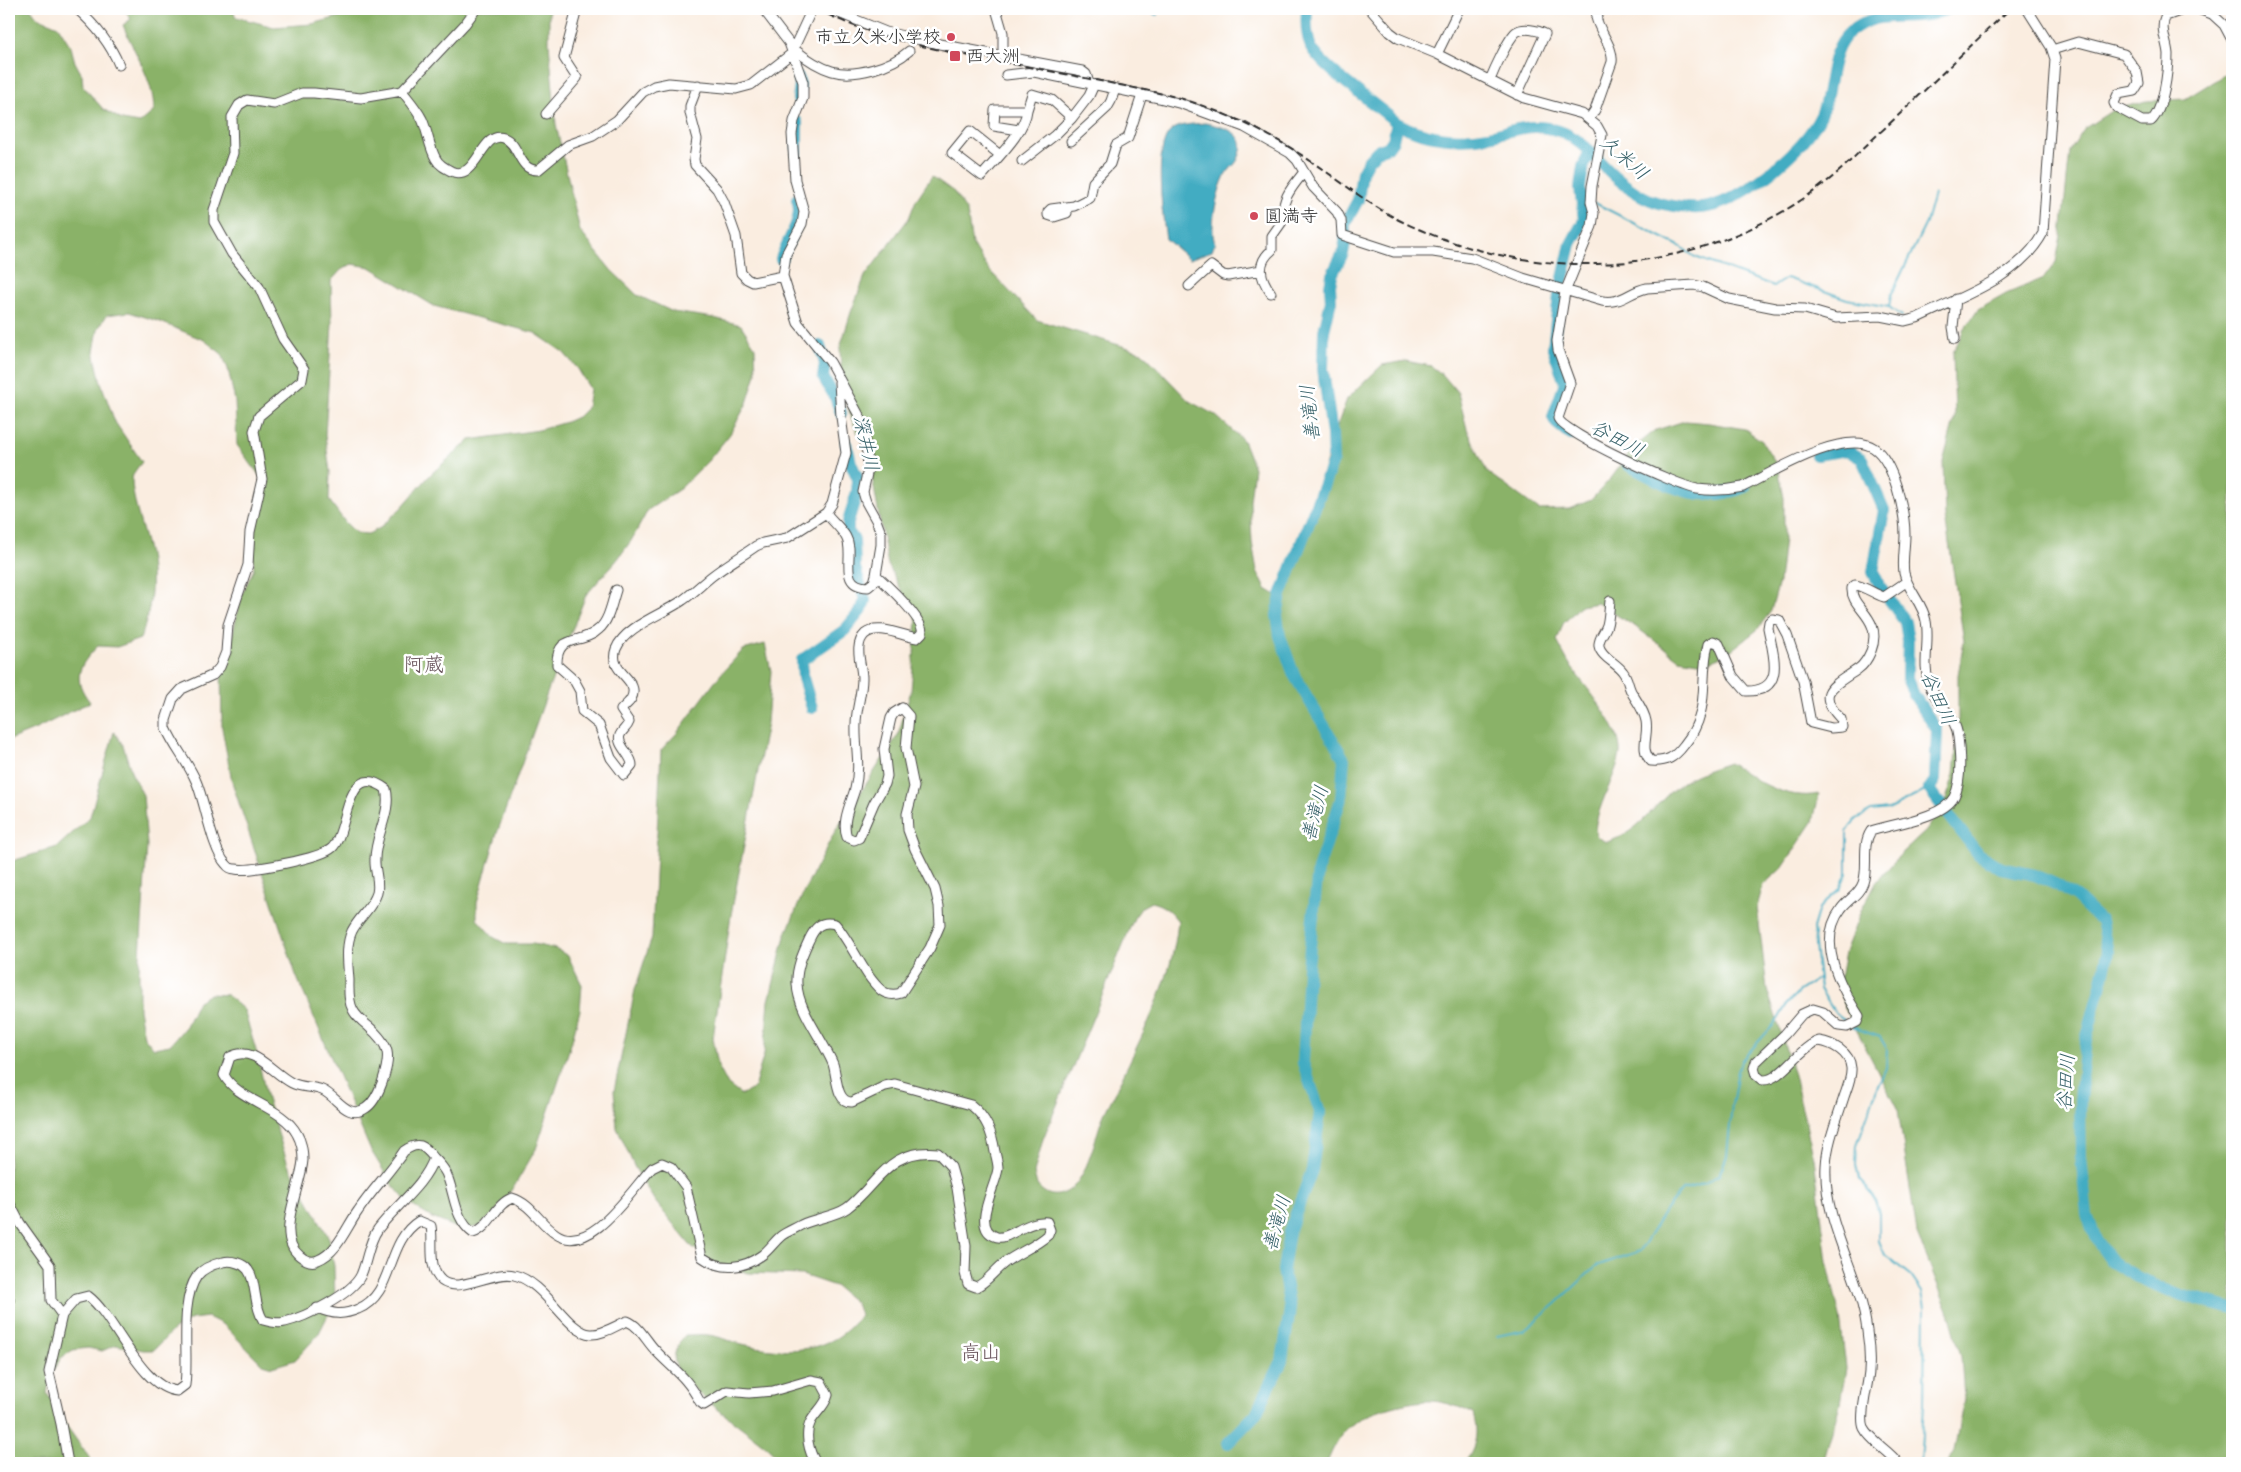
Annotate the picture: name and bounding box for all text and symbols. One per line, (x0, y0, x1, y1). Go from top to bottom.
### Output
place label: 市立久米小学校 (815, 26, 941, 50)
marker: 市立久米小学校 (945, 31, 957, 43)
place label: 西大洲 (966, 45, 1020, 69)
marker: 西大洲 (948, 49, 962, 63)
water label: 久米川 (1594, 130, 1654, 186)
place label: 圓満寺 (1264, 205, 1318, 229)
marker: 圓満寺 (1248, 210, 1260, 222)
water label: 善滝川 (1295, 383, 1326, 443)
water label: 深井川 (847, 413, 884, 474)
water label: 谷田川 (1586, 415, 1648, 464)
district label: 阿蔵 (404, 652, 444, 679)
water label: 谷田川 (1915, 667, 1961, 730)
water label: 善滝川 (1296, 783, 1335, 844)
water label: 谷田川 (2052, 1053, 2081, 1111)
water label: 善滝川 (1258, 1193, 1297, 1254)
district label: 高山 (961, 1340, 1001, 1367)

